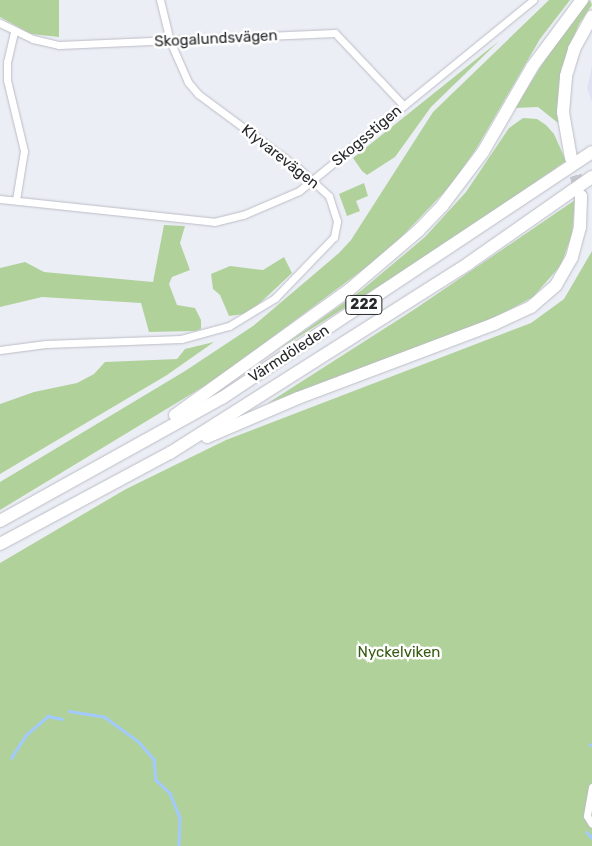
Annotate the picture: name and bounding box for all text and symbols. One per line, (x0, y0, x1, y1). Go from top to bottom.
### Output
street label: Skogalundsvägen (154, 27, 278, 51)
street label: Skogsstigen (328, 102, 406, 170)
street label: Klyvarevägen (238, 121, 322, 193)
road number: 222 (345, 294, 383, 316)
street label: Värmdöleden (245, 321, 333, 387)
park label: Nyckelviken (358, 644, 440, 662)

